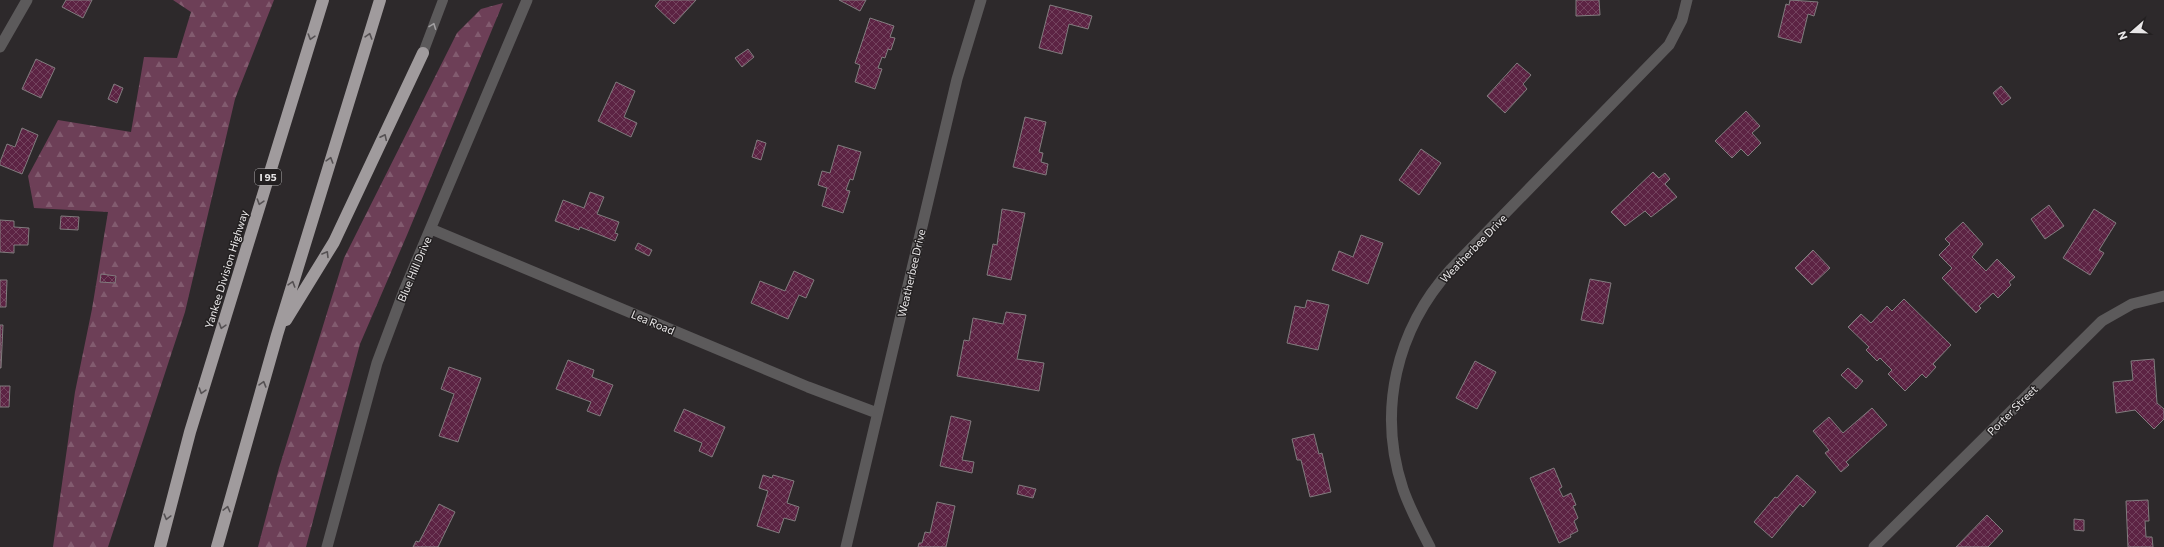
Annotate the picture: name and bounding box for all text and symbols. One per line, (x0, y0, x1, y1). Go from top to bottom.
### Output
north arrow (2112, 12, 2152, 52)
one-way arrow (429, 23, 437, 30)
text: N (2115, 29, 2130, 42)
one-way arrow (364, 33, 373, 40)
one-way arrow (307, 34, 316, 41)
one-way arrow (379, 134, 387, 142)
one-way arrow (326, 157, 334, 164)
road number: I 95 (255, 169, 281, 185)
one-way arrow (256, 198, 265, 205)
street label: Yankee Division Highway (202, 208, 250, 330)
street label: Weatherbee Drive (1437, 211, 1509, 285)
street label: Weatherbee Drive (895, 228, 927, 318)
street label: Blue Hill Drive (394, 234, 434, 303)
one-way arrow (322, 251, 329, 258)
one-way arrow (287, 281, 296, 288)
street label: Lea Road (629, 307, 677, 337)
one-way arrow (218, 322, 227, 329)
one-way arrow (258, 381, 267, 388)
street label: Porter Street (1984, 382, 2040, 438)
one-way arrow (198, 388, 207, 395)
one-way arrow (222, 506, 231, 513)
one-way arrow (164, 514, 172, 520)

